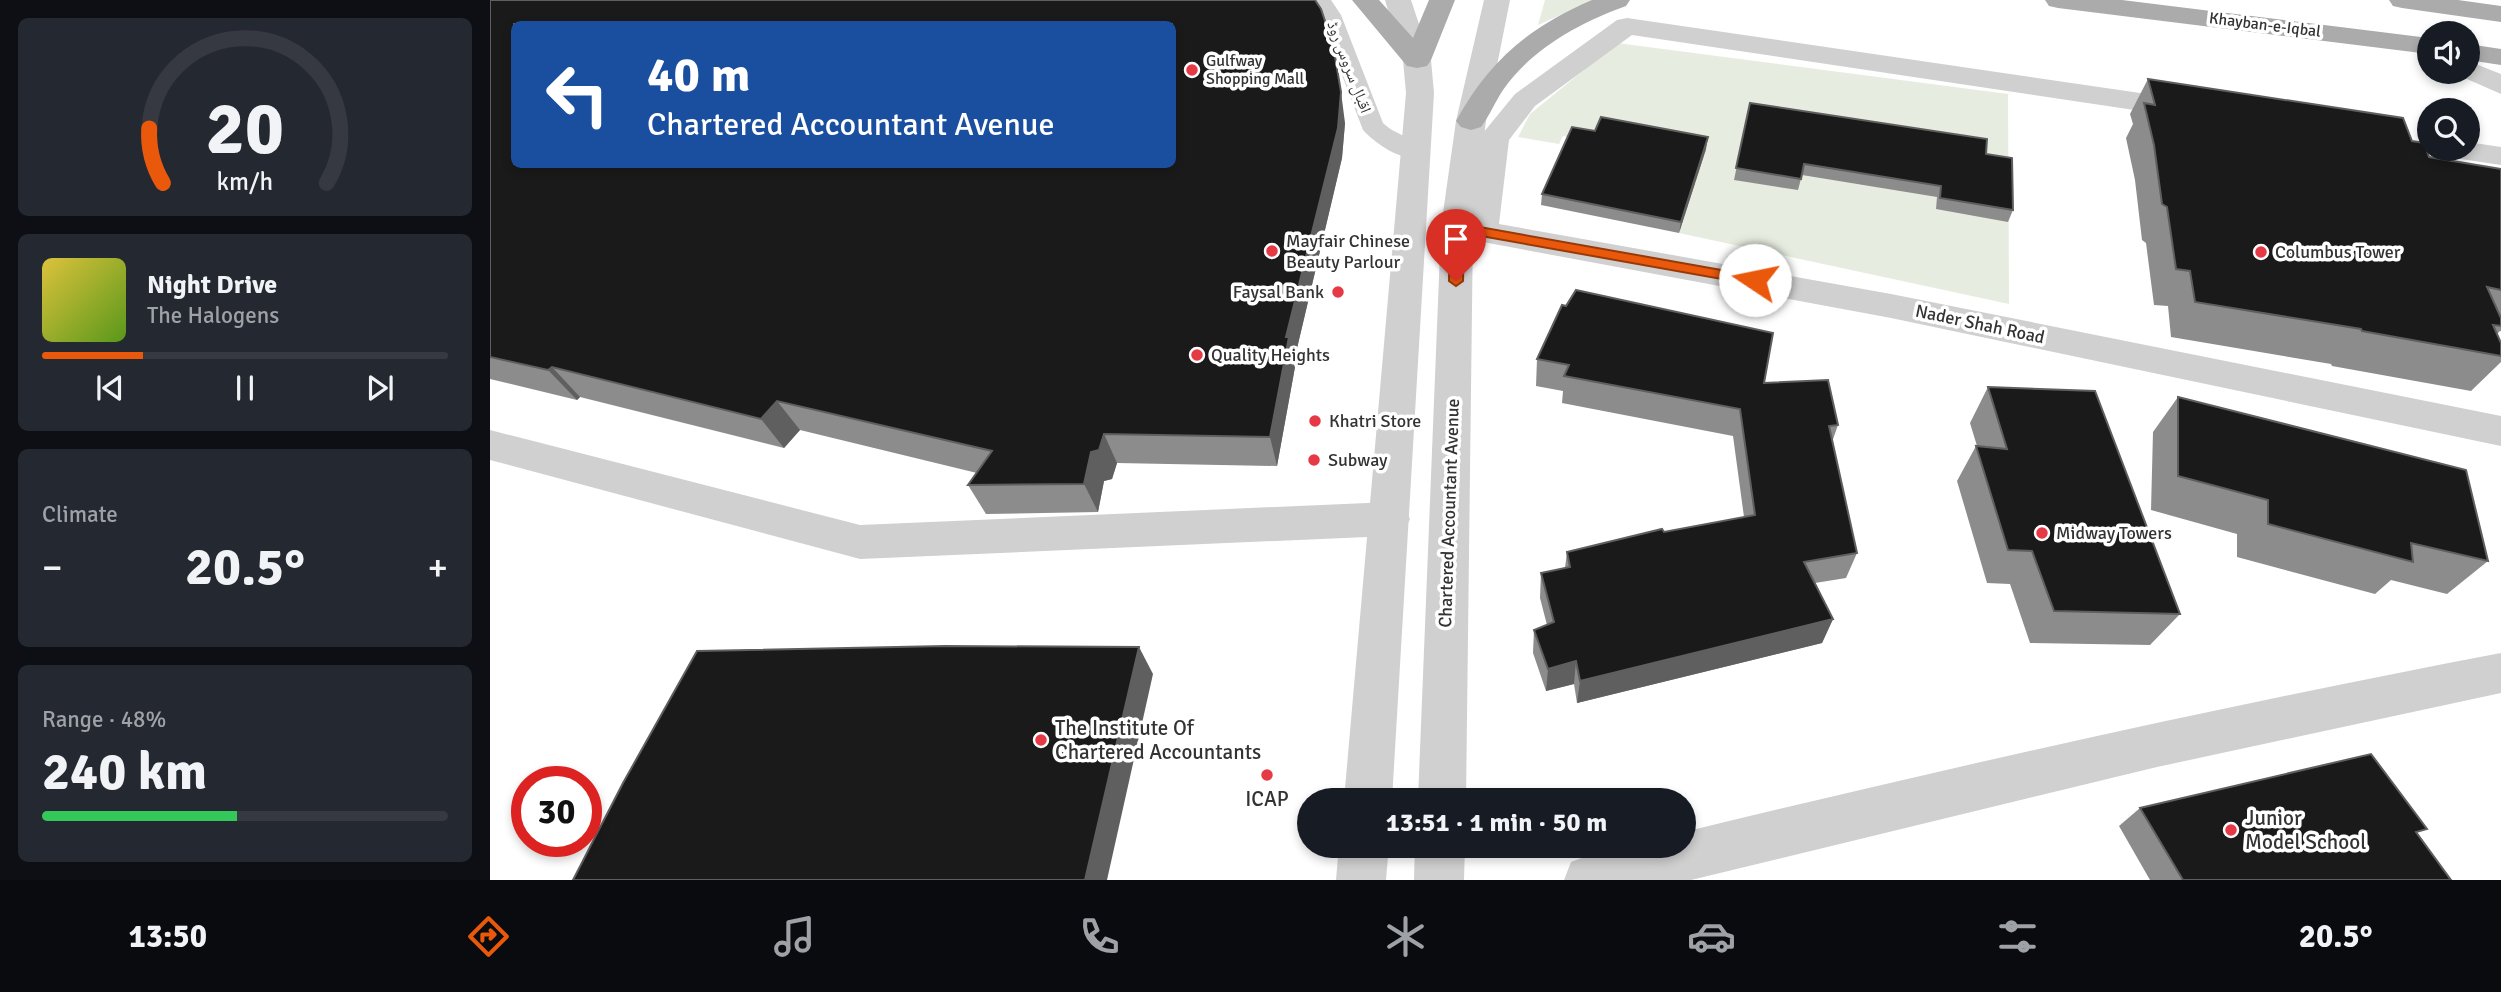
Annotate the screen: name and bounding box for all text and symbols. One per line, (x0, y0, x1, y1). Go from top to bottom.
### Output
street label: Khayban-e-Iqbal (2208, 8, 2322, 42)
street label: اقبال سروس روڈ (1322, 18, 1376, 116)
map controls (2417, 21, 2480, 161)
button: sound (2417, 21, 2480, 84)
text: 40 m (647, 45, 750, 105)
icon: left (532, 49, 623, 140)
place label: Gulfway Shopping Mall (1206, 51, 1304, 89)
marker: Gulfway Shopping Mall (1184, 62, 1200, 78)
text: 20 (206, 85, 284, 174)
button: search (2417, 98, 2480, 161)
text: Chartered Accountant Avenue (647, 105, 1054, 144)
text: km/h (217, 166, 273, 197)
pin (1426, 209, 1486, 281)
icon: arrive (1437, 220, 1475, 258)
place label: Mayfair Chinese Beauty Parlour (1286, 230, 1410, 273)
place label: Columbus Tower (2275, 241, 2401, 263)
marker: Mayfair Chinese Beauty Parlour (1264, 243, 1280, 259)
position arrow (1718, 243, 1792, 317)
marker: Columbus Tower (2253, 244, 2269, 260)
text: Night Drive (147, 269, 277, 301)
place label: Faysal Bank (1233, 281, 1324, 303)
marker: Faysal Bank (1330, 284, 1346, 300)
street label: Nader Shah Road (1913, 300, 2047, 348)
text: The Halogens (147, 301, 279, 330)
place label: Quality Heights (1211, 344, 1330, 366)
marker: Quality Heights (1189, 347, 1205, 363)
icon: previous (91, 369, 129, 407)
icon: pause (226, 369, 264, 407)
icon: next (361, 369, 399, 407)
street label: Chartered Accountant Avenue (1434, 398, 1464, 628)
place label: Khatri Store (1329, 410, 1421, 432)
marker: Khatri Store (1307, 413, 1323, 429)
place label: Subway (1328, 449, 1388, 471)
marker: Subway (1306, 452, 1322, 468)
text: Climate (42, 500, 118, 529)
place label: Midway Towers (2056, 522, 2172, 544)
marker: Midway Towers (2034, 525, 2050, 541)
text: 20.5° (185, 535, 305, 599)
text: − (42, 544, 63, 591)
text: + (427, 544, 448, 591)
text: Range · 48% (42, 705, 166, 734)
place label: The Institute Of Chartered Accountants (1055, 715, 1261, 765)
marker: The Institute Of Chartered Accountants (1033, 732, 1049, 748)
text: 240 km (42, 740, 207, 804)
speed limit sign: 30 (511, 766, 602, 857)
marker: ICAP (1259, 767, 1275, 783)
place label: ICAP (1245, 786, 1289, 812)
place label: Junior Model School (2245, 805, 2366, 855)
text: 13:51 · 1 min · 50 m (1386, 807, 1607, 839)
marker: Junior Model School (2223, 822, 2239, 838)
icon: directions (464, 912, 513, 961)
icon: music (770, 912, 819, 961)
icon: phone (1075, 912, 1124, 961)
icon: climate (1381, 912, 1430, 961)
icon: car (1687, 912, 1736, 961)
icon: filters (1993, 912, 2042, 961)
text: 13:50 (128, 917, 207, 956)
text: 20.5° (2299, 917, 2373, 956)

